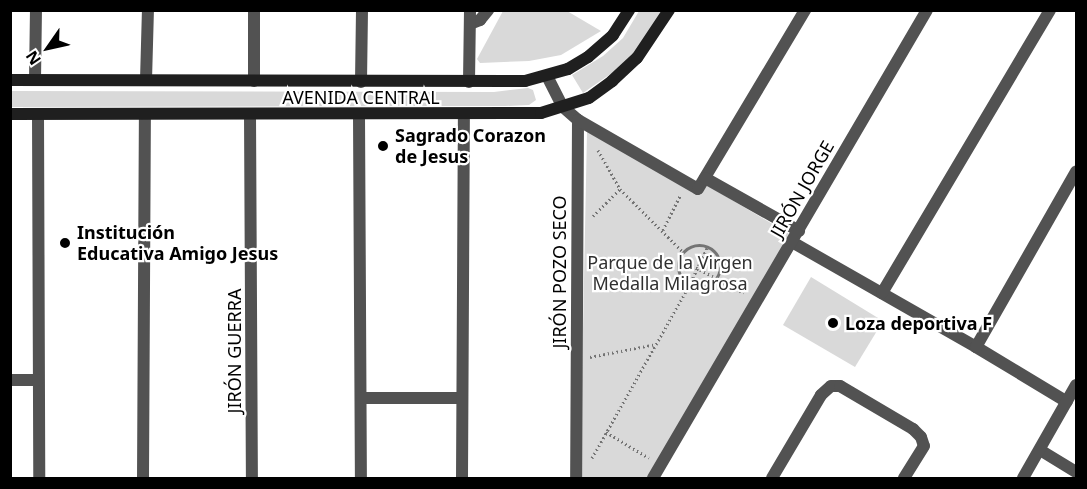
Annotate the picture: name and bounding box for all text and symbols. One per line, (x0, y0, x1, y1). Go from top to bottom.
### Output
north arrow (18, 18, 78, 78)
text: N (20, 47, 46, 70)
street label: AVENIDA CENTRAL (282, 86, 440, 108)
place label: Sagrado Corazon de Jesus (395, 125, 546, 168)
street label: JIRÓN JORGE (766, 137, 838, 241)
marker: Sagrado Corazon de Jesus (376, 139, 390, 153)
street label: JIRÓN POZO SECO (548, 195, 570, 349)
place label: Institución Educativa Amigo Jesus (77, 222, 278, 264)
marker: Institución Educativa Amigo Jesus (58, 236, 72, 250)
park label: Parque de la Virgen Medalla Milagrosa (587, 252, 753, 294)
street label: JIRÓN GUERRA (223, 289, 245, 413)
place label: Loza deportiva F (845, 312, 992, 334)
marker: Loza deportiva F (826, 316, 840, 330)

